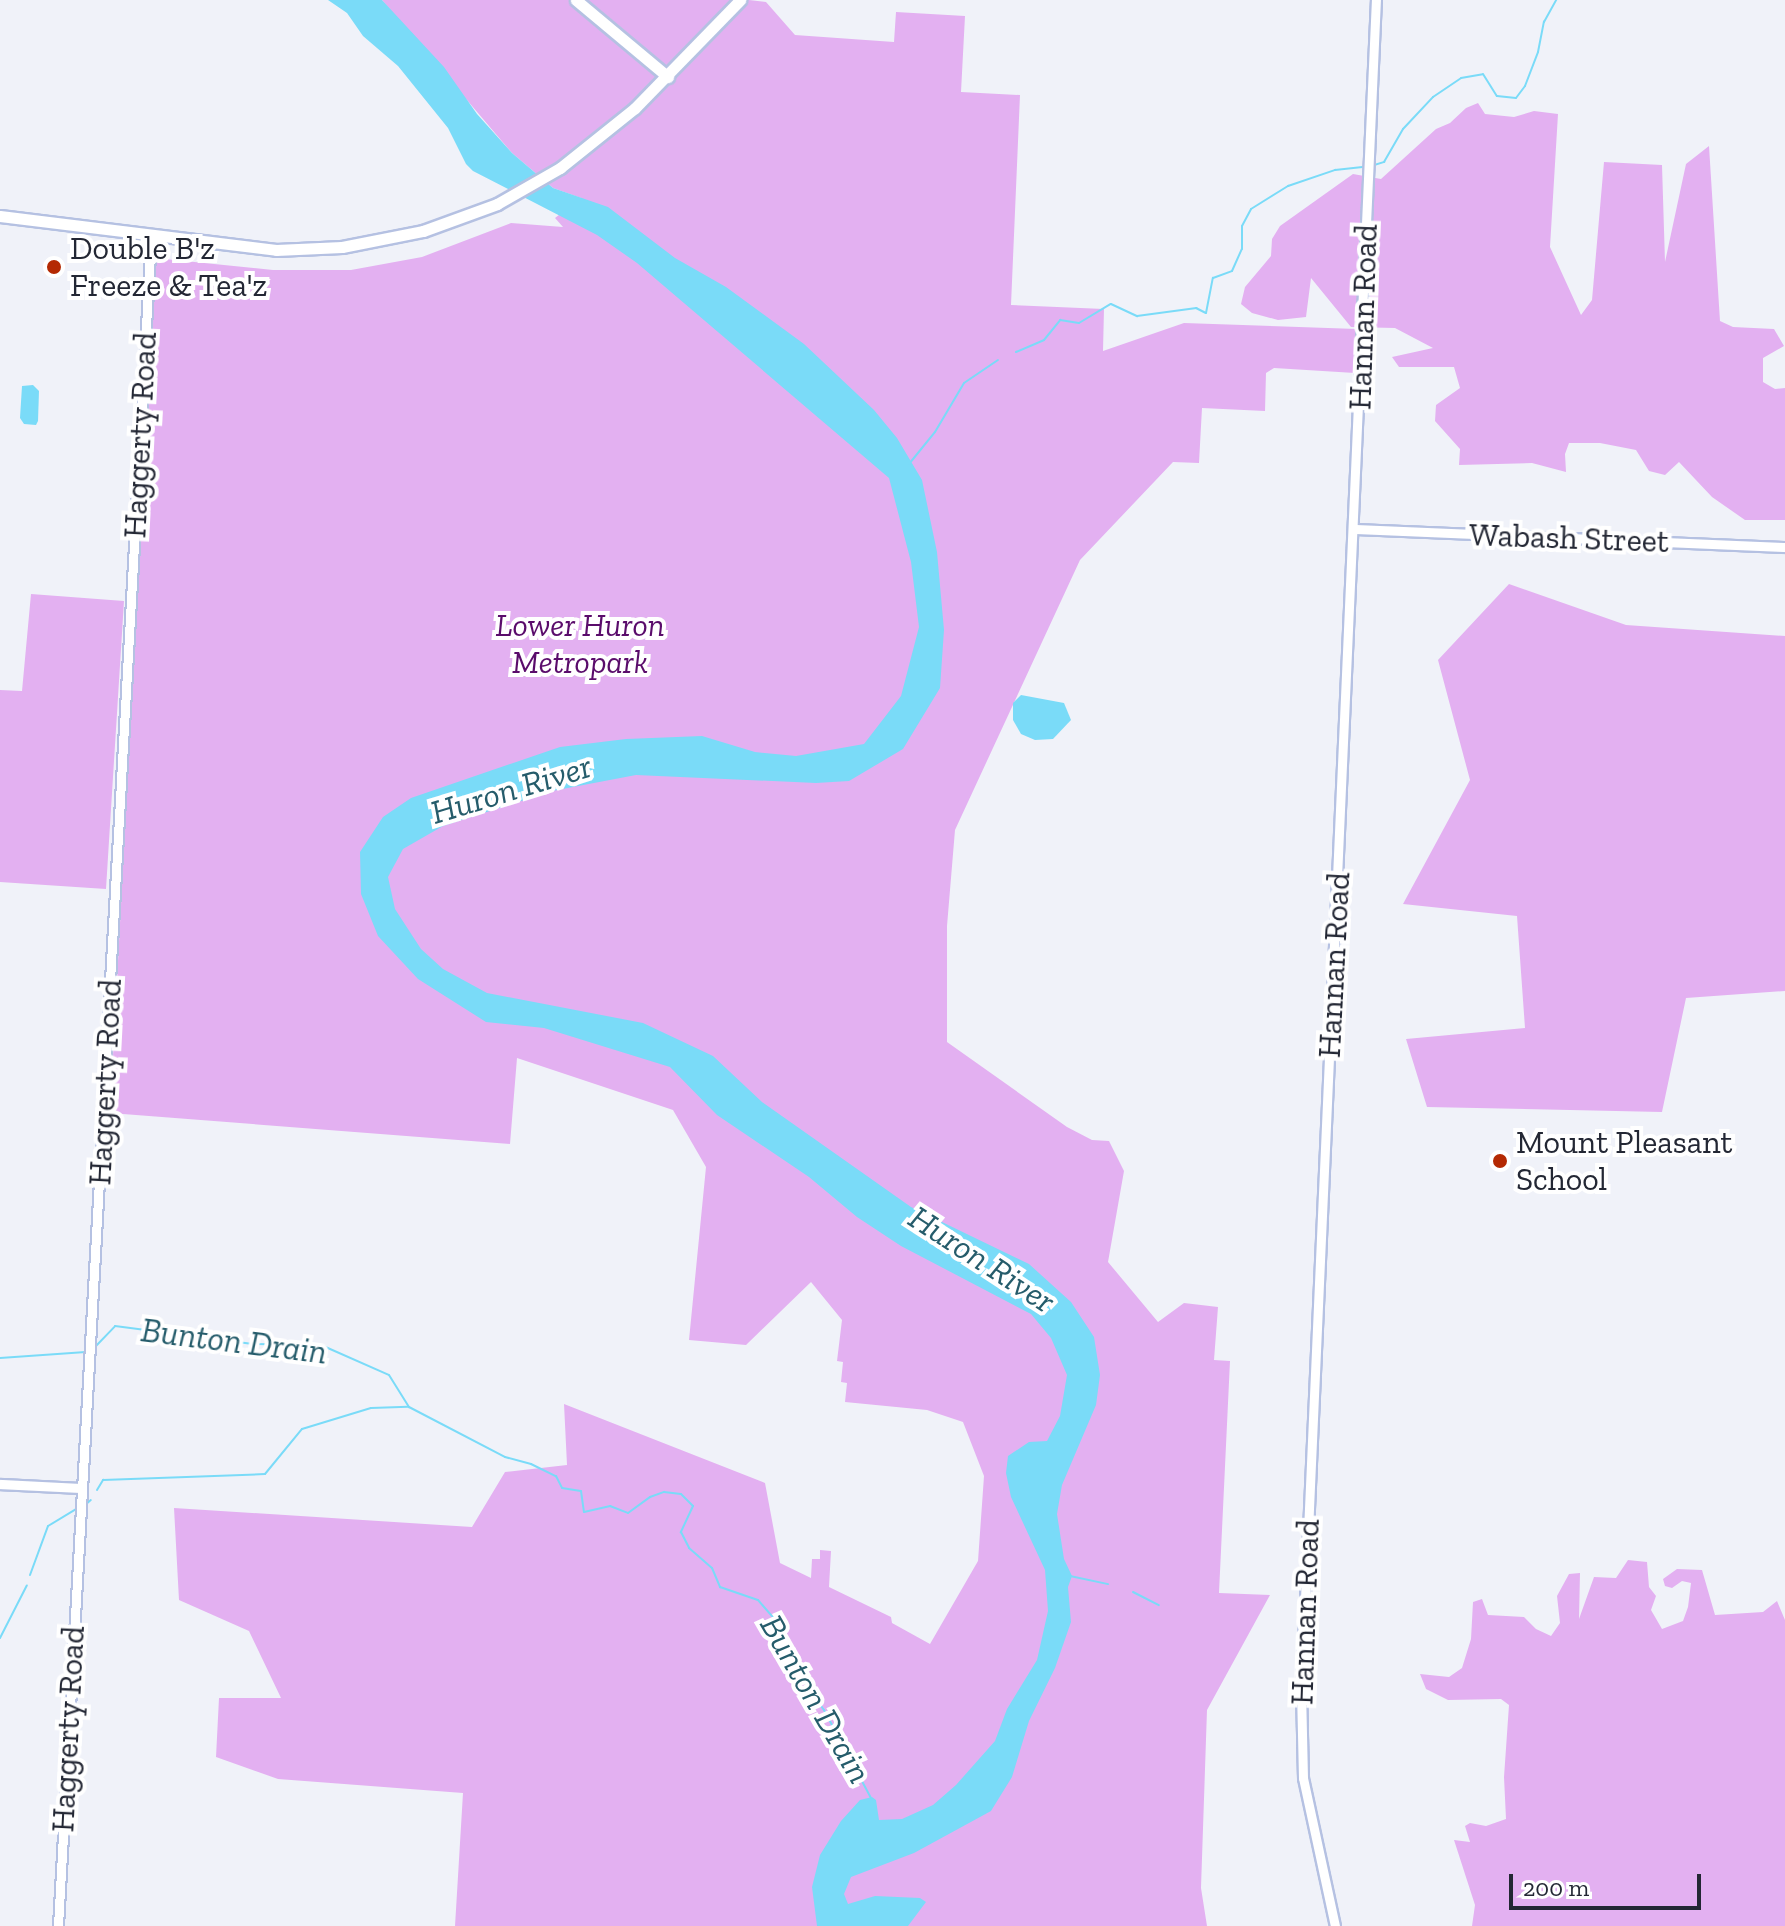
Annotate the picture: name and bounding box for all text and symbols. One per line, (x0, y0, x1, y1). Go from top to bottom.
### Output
street label: Hannan Road (1341, 223, 1385, 411)
place label: Double B'z Freeze & Tea'z (70, 230, 268, 305)
marker: Double B'z Freeze & Tea'z (45, 258, 63, 276)
street label: Haggerty Road (115, 331, 165, 539)
street label: Wabash Street (1468, 515, 1670, 561)
park label: Lower Huron Metropark (495, 607, 665, 682)
water label: Huron River (425, 745, 597, 833)
street label: Hannan Road (1310, 871, 1358, 1059)
street label: Haggerty Road (80, 978, 130, 1186)
place label: Mount Pleasant School (1516, 1124, 1732, 1199)
marker: Mount Pleasant School (1491, 1152, 1509, 1170)
water label: Huron River (901, 1197, 1063, 1321)
water label: Bunton Drain (139, 1309, 329, 1373)
street label: Hannan Road (1283, 1518, 1327, 1706)
water label: Bunton Drain (752, 1608, 880, 1790)
street label: Haggerty Road (43, 1625, 93, 1833)
scale bar (1513, 1858, 1705, 1908)
text: 200 m (1523, 1873, 1589, 1902)

